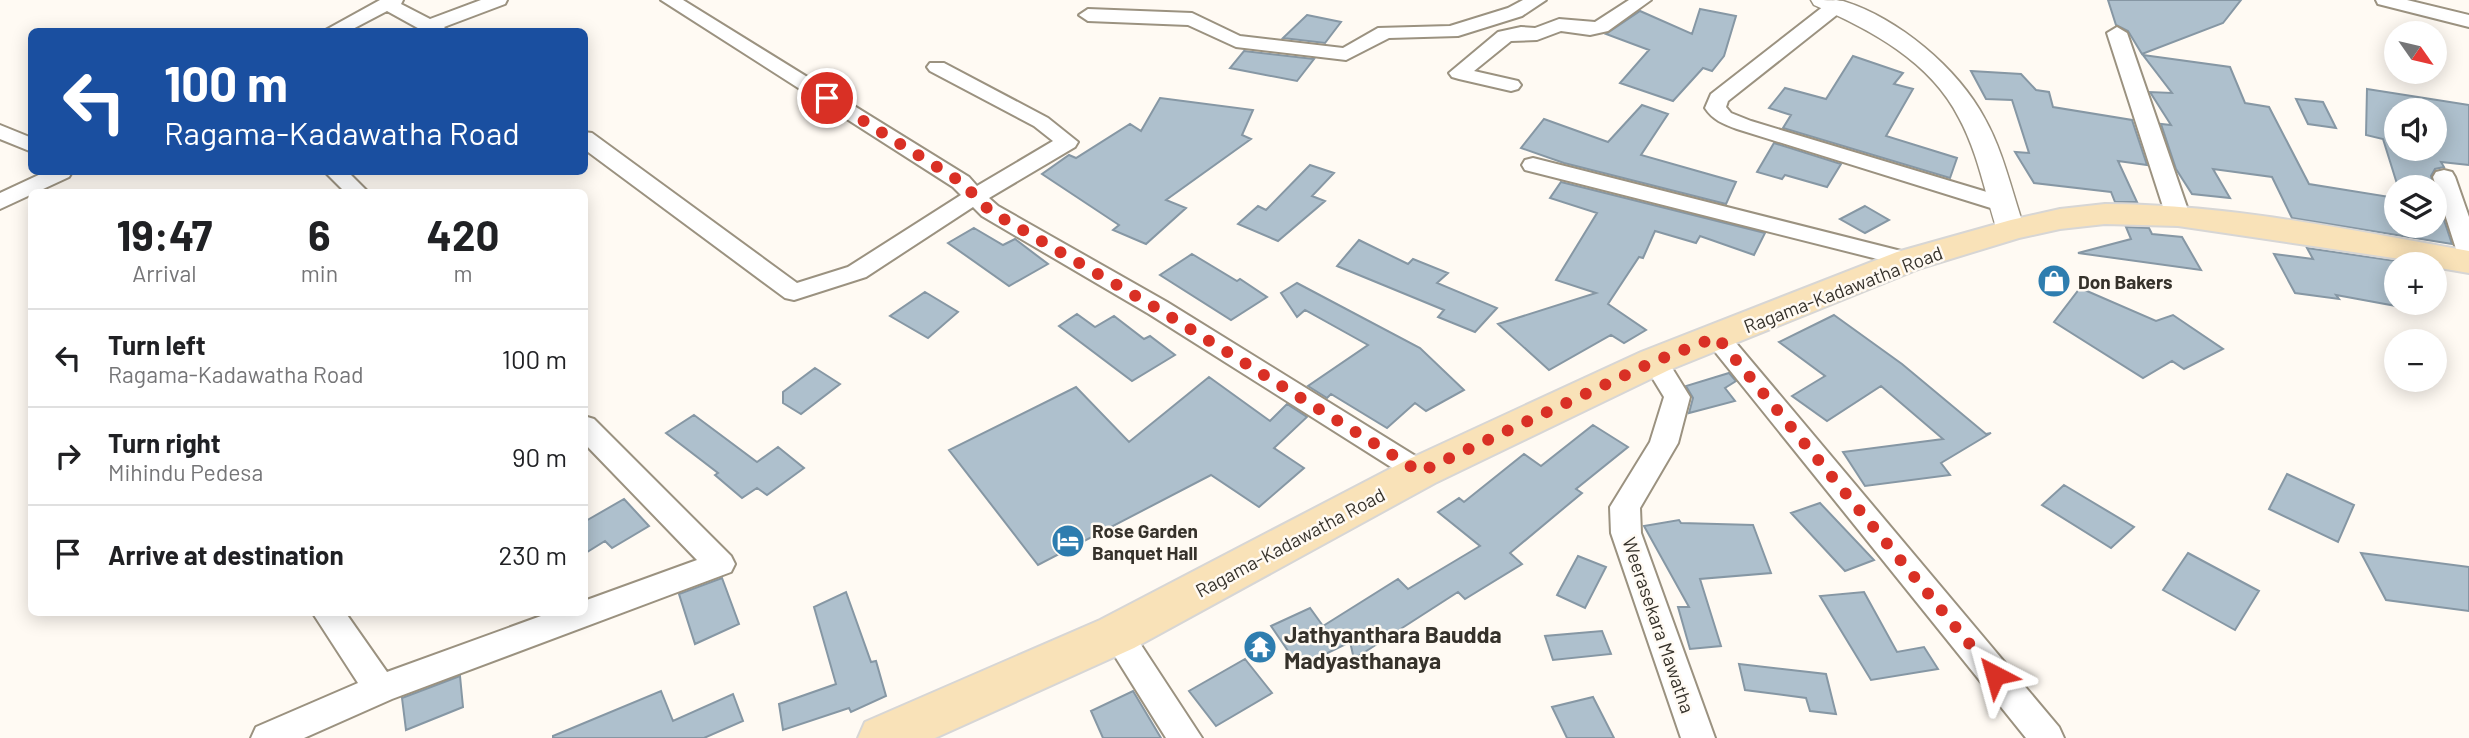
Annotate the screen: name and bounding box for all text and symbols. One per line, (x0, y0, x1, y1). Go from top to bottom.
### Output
north arrow (2384, 21, 2446, 84)
map controls (2384, 21, 2447, 392)
text: 100 m (164, 53, 288, 112)
icon: left (49, 56, 140, 147)
pin (797, 68, 857, 128)
icon: arrive (808, 79, 846, 117)
button: sound (2384, 98, 2447, 161)
text: Ragama-Kadawatha Road (164, 113, 520, 151)
button: layers (2384, 175, 2447, 238)
text: 19:47 (117, 209, 212, 259)
text: 6 (308, 209, 331, 259)
text: 420 (427, 209, 499, 259)
street label: Ragama-Kadawatha Road (1740, 240, 1946, 338)
button: + (2384, 252, 2447, 315)
text: Arrival (132, 259, 197, 287)
text: min (301, 259, 338, 287)
text: m (454, 259, 473, 287)
shop icon: Don Bakers (2035, 262, 2073, 300)
place label: Don Bakers (2078, 270, 2173, 293)
text: Turn left (108, 329, 206, 360)
button: − (2384, 329, 2447, 392)
icon: left (49, 339, 87, 377)
text: 100 m (502, 343, 567, 374)
text: Ragama-Kadawatha Road (108, 360, 364, 388)
text: Turn right (108, 427, 221, 458)
icon: right (49, 437, 87, 475)
text: 90 m (512, 441, 567, 472)
text: Mihindu Pedesa (108, 458, 263, 486)
street label: Ragama-Kadawatha Road (1191, 482, 1389, 602)
place label: Rose Garden Banquet Hall (1092, 519, 1198, 564)
hotel icon: Rose Garden Banquet Hall (1049, 522, 1087, 560)
street label: Weerasekara Mawatha (1618, 534, 1700, 716)
icon: arrive (49, 535, 87, 573)
text: Arrive at destination (108, 539, 344, 570)
text: 230 m (498, 539, 567, 570)
place label: Jathyanthara Baudda Madyasthanaya (1284, 620, 1502, 674)
temple icon: Jathyanthara Baudda Madyasthanaya (1241, 628, 1279, 666)
position arrow (1958, 638, 2032, 712)

